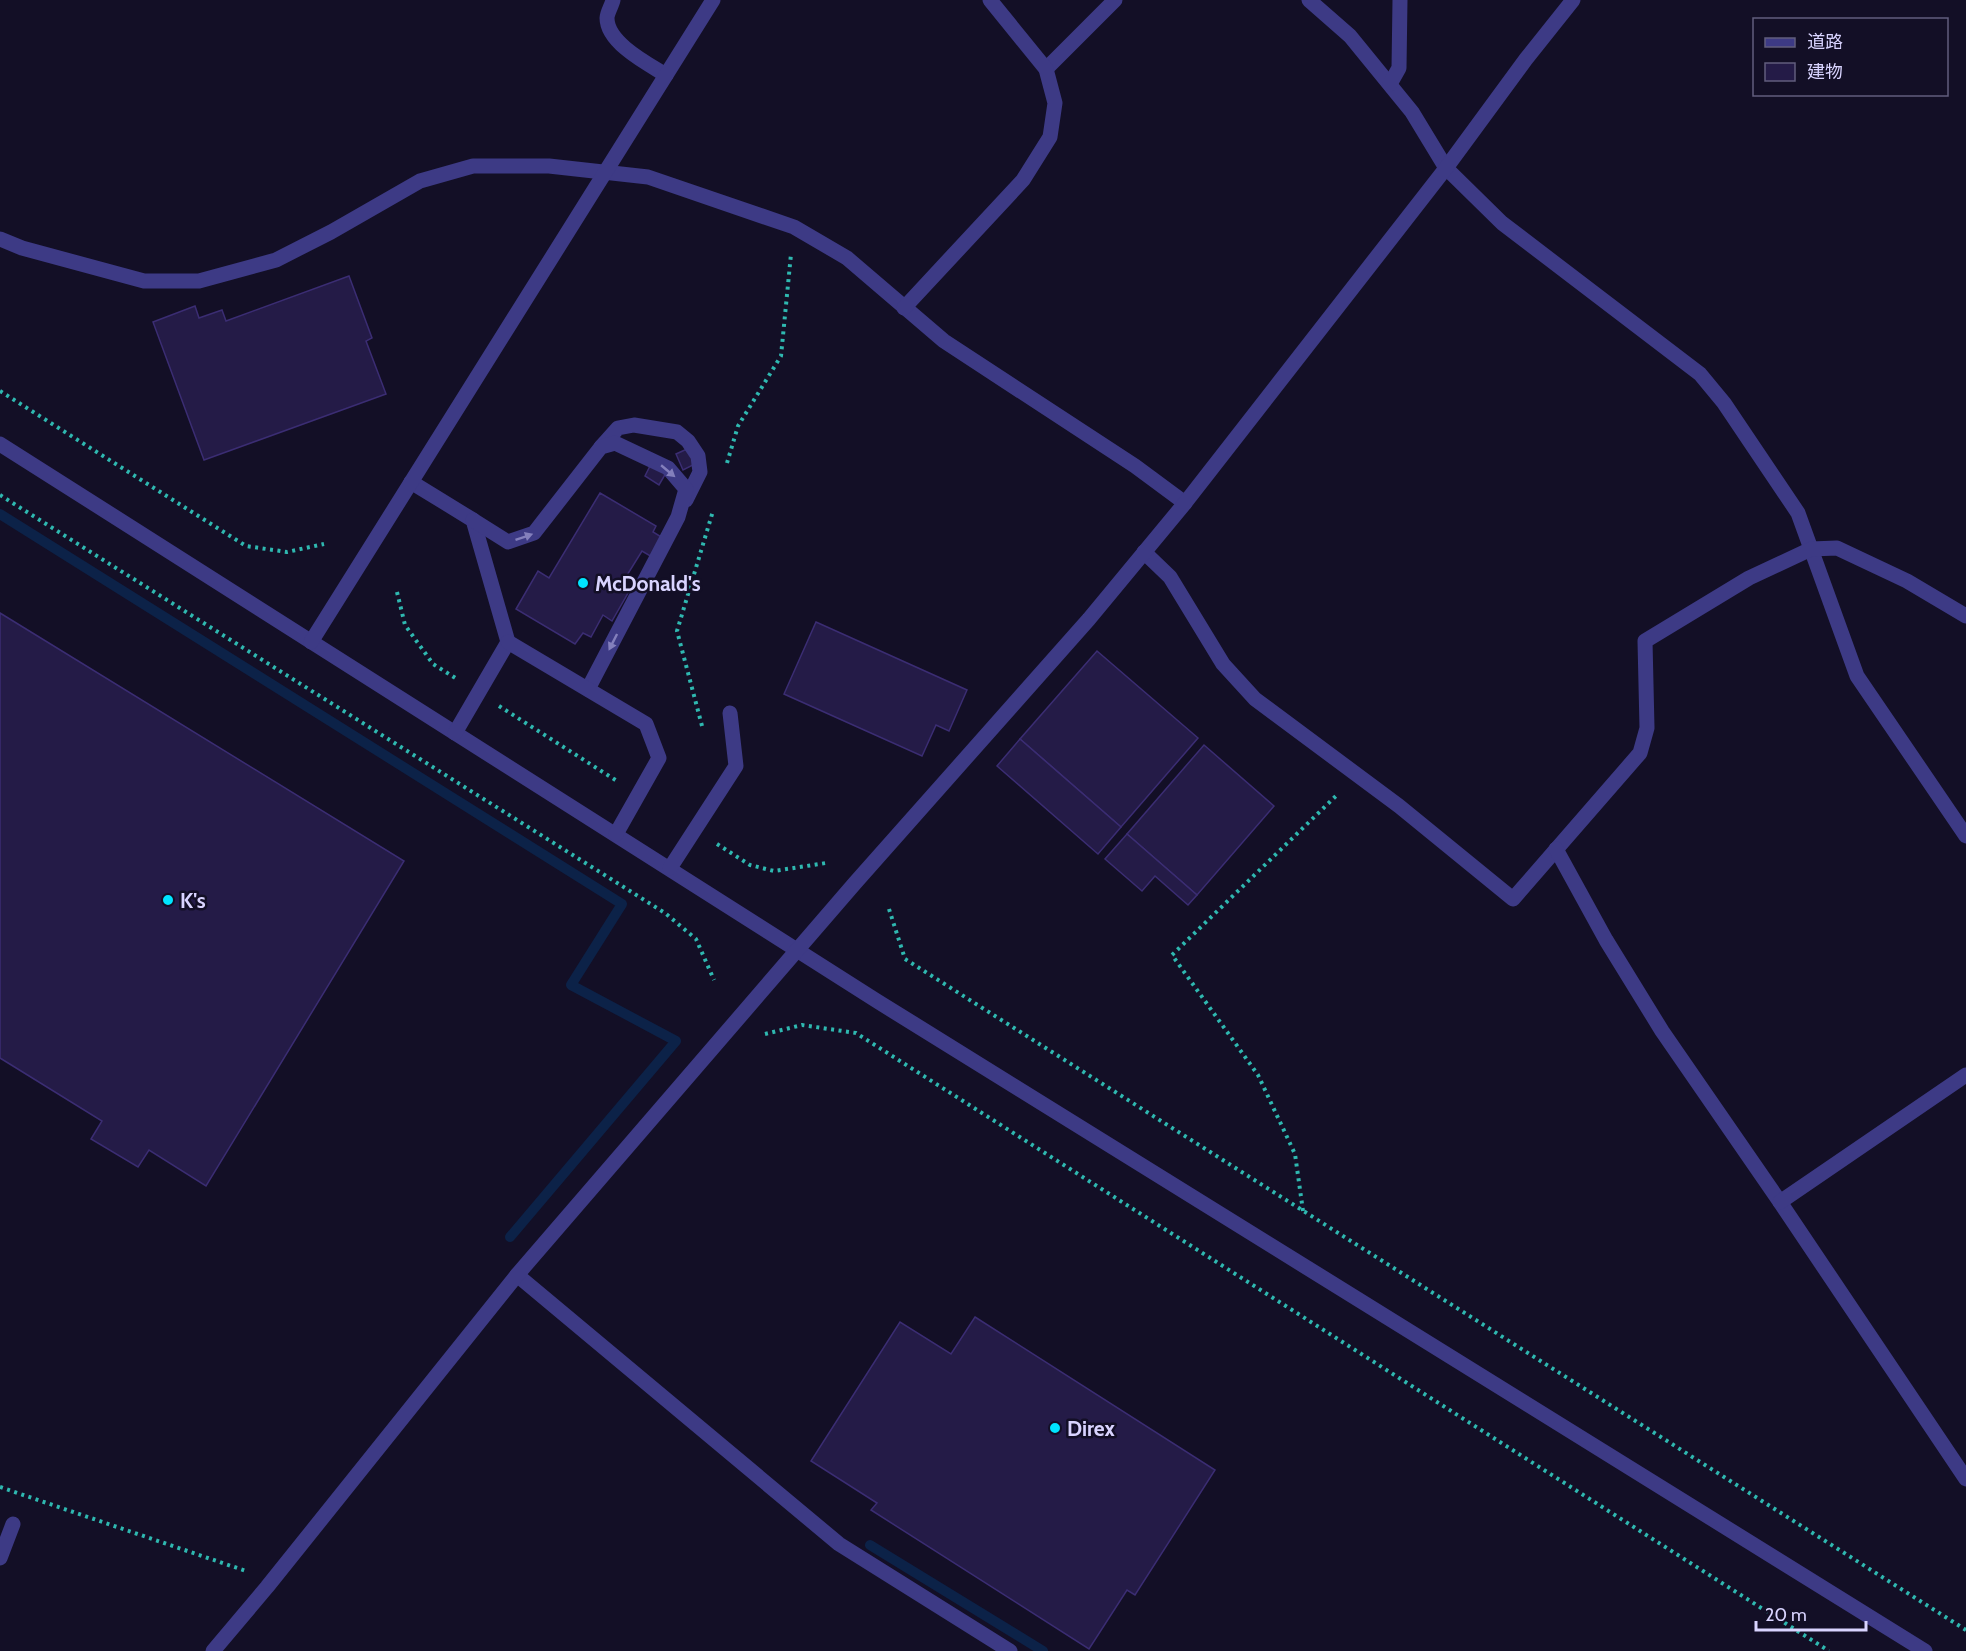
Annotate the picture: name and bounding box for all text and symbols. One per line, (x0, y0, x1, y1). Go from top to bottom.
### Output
legend (1753, 18, 1948, 96)
text: 道路 (1807, 31, 1843, 53)
text: 建物 (1807, 61, 1843, 83)
one-way arrow (660, 464, 676, 477)
one-way arrow (515, 531, 533, 541)
place label: McDonald's (595, 571, 701, 596)
marker: McDonald's (576, 576, 590, 590)
one-way arrow (608, 633, 618, 650)
place label: K's (180, 888, 206, 913)
marker: K's (161, 893, 175, 907)
place label: Direx (1067, 1416, 1115, 1441)
marker: Direx (1048, 1421, 1062, 1435)
scale bar (1756, 1594, 1866, 1632)
text: 20 m (1765, 1604, 1807, 1626)

